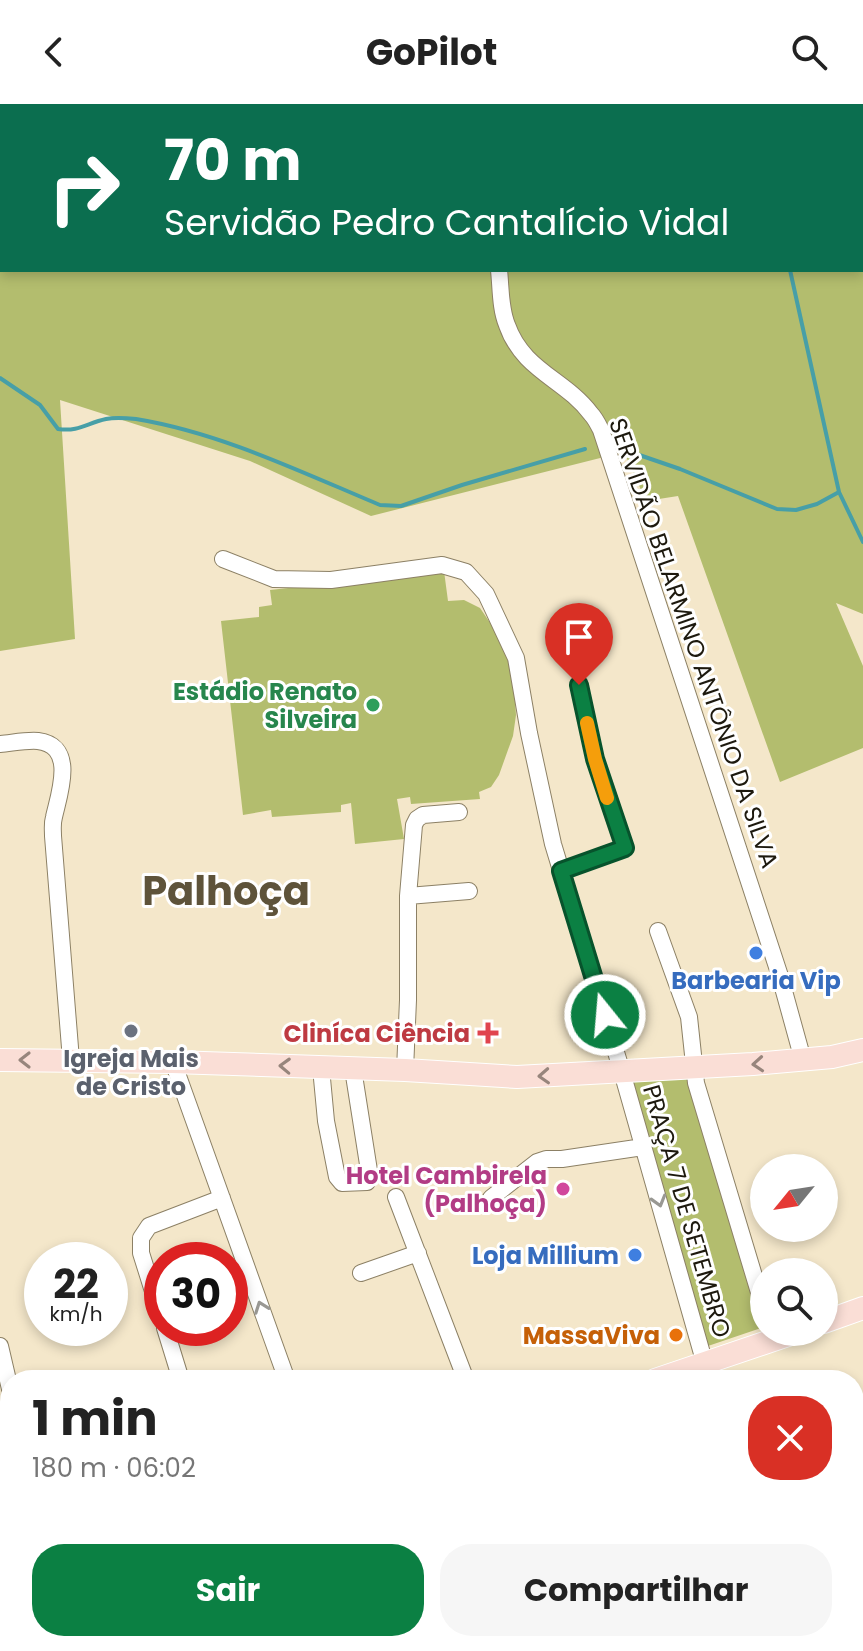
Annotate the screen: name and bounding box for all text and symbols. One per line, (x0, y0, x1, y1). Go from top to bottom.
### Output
text: GoPilot (366, 27, 497, 78)
icon: back (32, 30, 76, 74)
icon: search (787, 30, 831, 74)
text: 70 m (164, 121, 302, 200)
icon: right (32, 136, 136, 240)
text: Servidão Pedro Cantalício Vidal (164, 197, 729, 248)
street label: SERVIDÃO BELARMINO ANTÔNIO DA SILVA (601, 414, 787, 872)
pin (545, 603, 613, 685)
icon: arrive (557, 615, 601, 659)
place label: Estádio Renato Silveira (173, 675, 357, 736)
marker: Estádio Renato Silveira (364, 696, 382, 714)
district label: Palhoça (142, 863, 310, 919)
marker: Barbearia Vip (747, 944, 765, 962)
place label: Barbearia Vip (671, 964, 841, 997)
position arrow (563, 973, 647, 1057)
place label: Cliníca Ciência (284, 1017, 470, 1050)
marker: Igreja Mais de Cristo (122, 1022, 140, 1040)
marker: Cliníca Ciência (477, 1022, 499, 1044)
place label: Igreja Mais de Cristo (63, 1042, 199, 1103)
one-way arrow (18, 1051, 31, 1069)
one-way arrow (751, 1055, 764, 1072)
one-way arrow (278, 1058, 291, 1075)
one-way arrow (537, 1067, 550, 1084)
street label: PRAÇA 7 DE SETEMBRO (635, 1081, 739, 1341)
north arrow (750, 1154, 838, 1242)
map controls (750, 1154, 838, 1346)
place label: Hotel Cambirela (Palhoça) (346, 1159, 547, 1220)
marker: Hotel Cambirela (Palhoça) (554, 1180, 572, 1198)
one-way arrow (649, 1194, 666, 1208)
place label: Loja Millium (472, 1239, 619, 1272)
speed limit sign: 30 (144, 1242, 248, 1346)
marker: Loja Millium (626, 1246, 644, 1264)
text: 22 (53, 1256, 99, 1312)
button: search (750, 1258, 838, 1346)
text: km/h (49, 1300, 103, 1328)
one-way arrow (254, 1300, 271, 1314)
place label: MassaViva (523, 1319, 660, 1352)
marker: MassaViva (667, 1326, 685, 1344)
text: 1 min (32, 1385, 158, 1452)
button: close (748, 1396, 832, 1480)
text: 180 m · 06:02 (32, 1450, 196, 1486)
button: Sair (32, 1544, 424, 1636)
button: Compartilhar (440, 1544, 832, 1636)

